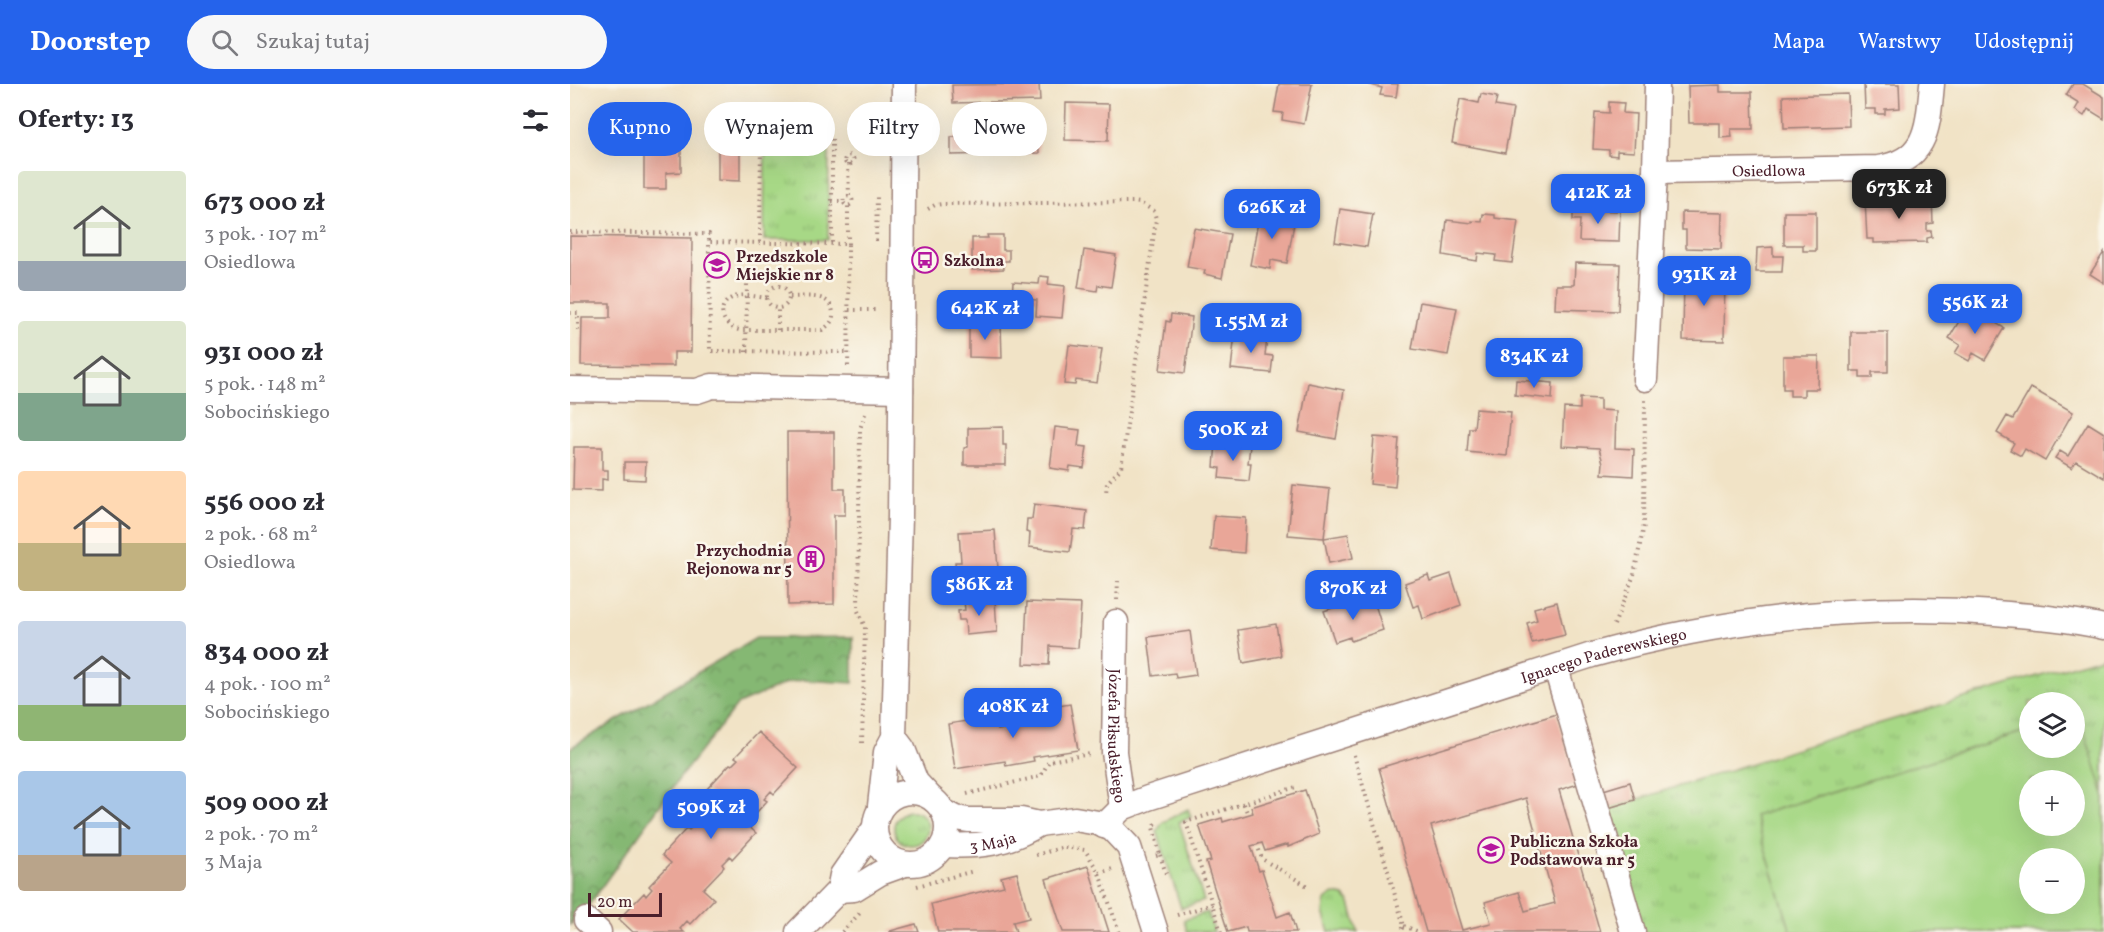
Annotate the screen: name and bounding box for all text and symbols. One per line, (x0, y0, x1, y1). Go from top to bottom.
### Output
search box (187, 15, 607, 69)
text: Doorstep (30, 23, 151, 62)
icon: search (208, 26, 241, 59)
text: Szukaj tutaj (256, 27, 370, 58)
text: Mapa (1773, 28, 1825, 57)
text: Warstwy (1858, 28, 1941, 57)
text: Udostępnij (1974, 28, 2074, 57)
text: Oferty: 13 (18, 102, 134, 138)
chip: Kupno (588, 102, 692, 156)
chip: Wynajem (704, 102, 835, 156)
chip: Filtry (847, 102, 940, 156)
chip: Nowe (952, 102, 1047, 156)
icon: filters (519, 104, 552, 137)
street label: Osiedlowa (1732, 160, 1806, 184)
pin: 673K zł (1844, 169, 1954, 220)
pin: 412K zł (1543, 174, 1653, 225)
text: 673K zł (1866, 174, 1932, 202)
text: 412K zł (1565, 179, 1631, 207)
text: 673 000 zł (204, 185, 325, 221)
pin: 626K zł (1217, 189, 1327, 240)
text: 626K zł (1238, 194, 1306, 222)
icon: home (66, 195, 138, 267)
text: 3 pok. · 107 m² (204, 221, 326, 249)
bus stop icon: Szkolna (910, 245, 940, 275)
place label: Przedszkole Miejskie nr 8 (736, 247, 834, 287)
text: Osiedlowa (204, 249, 296, 277)
school or university icon: Przedszkole Miejskie nr 8 (702, 250, 732, 280)
place label: Szkolna (944, 251, 1005, 273)
pin: 931K zł (1649, 256, 1759, 307)
text: 931K zł (1672, 261, 1736, 289)
pin: 556K zł (1920, 284, 2030, 335)
text: 556K zł (1942, 289, 2008, 317)
pin: 642K zł (930, 290, 1040, 341)
text: 642K zł (951, 295, 1019, 323)
pin: 1.55M zł (1189, 303, 1313, 354)
text: 1.55M zł (1214, 308, 1288, 336)
text: 931 000 zł (204, 335, 323, 371)
pin: 834K zł (1479, 338, 1589, 389)
text: 834K zł (1500, 343, 1568, 371)
icon: home (66, 345, 138, 417)
text: 5 pok. · 148 m² (204, 371, 326, 399)
text: Sobocińskiego (204, 399, 330, 427)
pin: 500K zł (1178, 411, 1288, 462)
text: 500K zł (1198, 416, 1268, 444)
text: 556 000 zł (204, 485, 324, 521)
icon: home (66, 495, 138, 567)
text: 2 pok. · 68 m² (204, 521, 318, 549)
place label: Przychodnia Rejonowa nr 5 (686, 541, 792, 581)
building icon: Przychodnia Rejonowa nr 5 (796, 544, 826, 574)
text: Osiedlowa (204, 549, 296, 577)
pin: 586K zł (924, 566, 1034, 617)
pin: 870K zł (1298, 570, 1408, 621)
text: 586K zł (946, 571, 1012, 599)
text: 870K zł (1319, 575, 1387, 603)
street label: Ignacego Paderewskiego (1518, 624, 1689, 690)
text: 834 000 zł (204, 635, 328, 671)
icon: home (66, 645, 138, 717)
street label: Józefa Piłsudskiego (1101, 668, 1130, 805)
text: 4 pok. · 100 m² (204, 671, 331, 699)
pin: 408K zł (958, 688, 1068, 739)
map controls (2019, 692, 2085, 914)
button: layers (2019, 692, 2085, 758)
text: 408K zł (978, 693, 1048, 721)
text: Sobocińskiego (204, 699, 330, 727)
button: + (2019, 770, 2085, 836)
text: 509 000 zł (204, 785, 328, 821)
pin: 509K zł (656, 789, 766, 840)
text: 509K zł (677, 794, 745, 822)
icon: home (66, 795, 138, 867)
text: 2 pok. · 70 m² (204, 821, 318, 849)
street label: 3 Maja (969, 828, 1020, 858)
place label: Publiczna Szkoła Podstawowa nr 5 (1510, 832, 1639, 872)
school or university icon: Publiczna Szkoła Podstawowa nr 5 (1476, 835, 1506, 865)
button: − (2019, 848, 2085, 914)
text: 3 Maja (204, 849, 262, 877)
scale bar (588, 890, 662, 918)
text: 20 m (597, 892, 632, 914)

